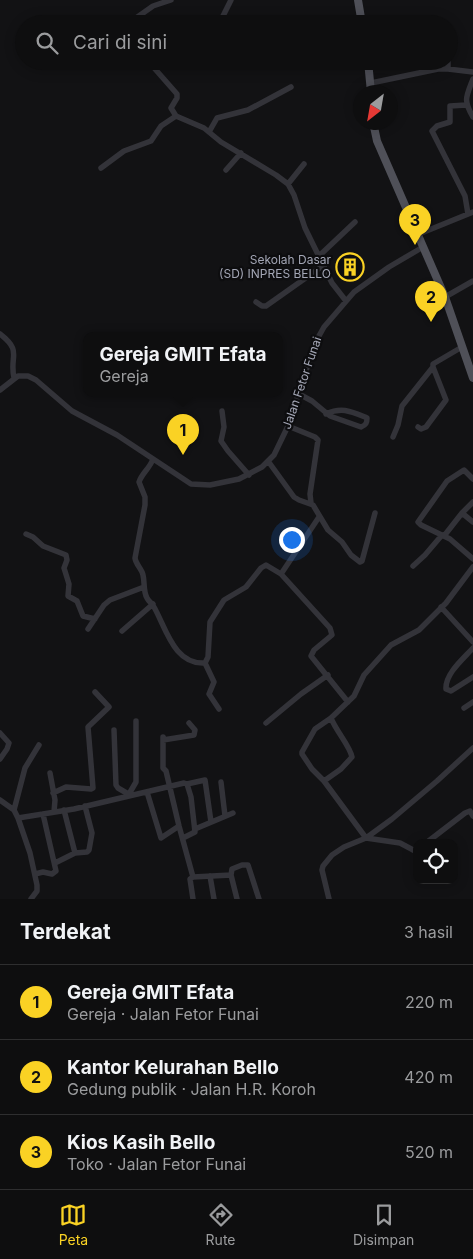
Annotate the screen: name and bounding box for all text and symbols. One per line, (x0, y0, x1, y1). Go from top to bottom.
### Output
search box (15, 15, 458, 70)
icon: search (33, 29, 61, 57)
text: Cari di sini (73, 31, 167, 54)
north arrow (353, 85, 398, 130)
pin: 3 (399, 204, 431, 245)
place label: Sekolah Dasar (SD) INPRES BELLO (219, 252, 331, 281)
building icon: Sekolah Dasar (SD) INPRES BELLO (335, 252, 365, 282)
pin: 2 (415, 281, 447, 322)
popup (83, 332, 283, 397)
street label: Jalan Fetor Funai (279, 335, 324, 431)
text: Gereja GMIT Efata (99, 343, 267, 366)
text: Gereja (99, 366, 149, 386)
pin: 1 (167, 414, 199, 455)
your location (279, 527, 305, 553)
map controls (413, 839, 458, 884)
button: locate (413, 839, 458, 884)
text: Terdekat (20, 919, 111, 944)
text: 3 hasil (404, 922, 453, 942)
text: Gereja GMIT Efata (67, 981, 234, 1004)
text: 1 (33, 992, 39, 1012)
text: 220 m (405, 992, 453, 1012)
text: Gereja · Jalan Fetor Funai (67, 1004, 259, 1024)
text: Kantor Kelurahan Bello (67, 1056, 279, 1079)
text: 2 (31, 1067, 41, 1087)
text: 420 m (404, 1067, 453, 1087)
text: Gedung publik · Jalan H.R. Koroh (67, 1079, 316, 1099)
text: Kios Kasih Bello (67, 1131, 215, 1154)
text: 3 (31, 1142, 41, 1162)
text: 520 m (405, 1142, 453, 1162)
text: Toko · Jalan Fetor Funai (67, 1154, 246, 1174)
tab: Peta (59, 1201, 88, 1248)
tab: Rute (206, 1201, 236, 1248)
tab: Disimpan (353, 1201, 414, 1248)

